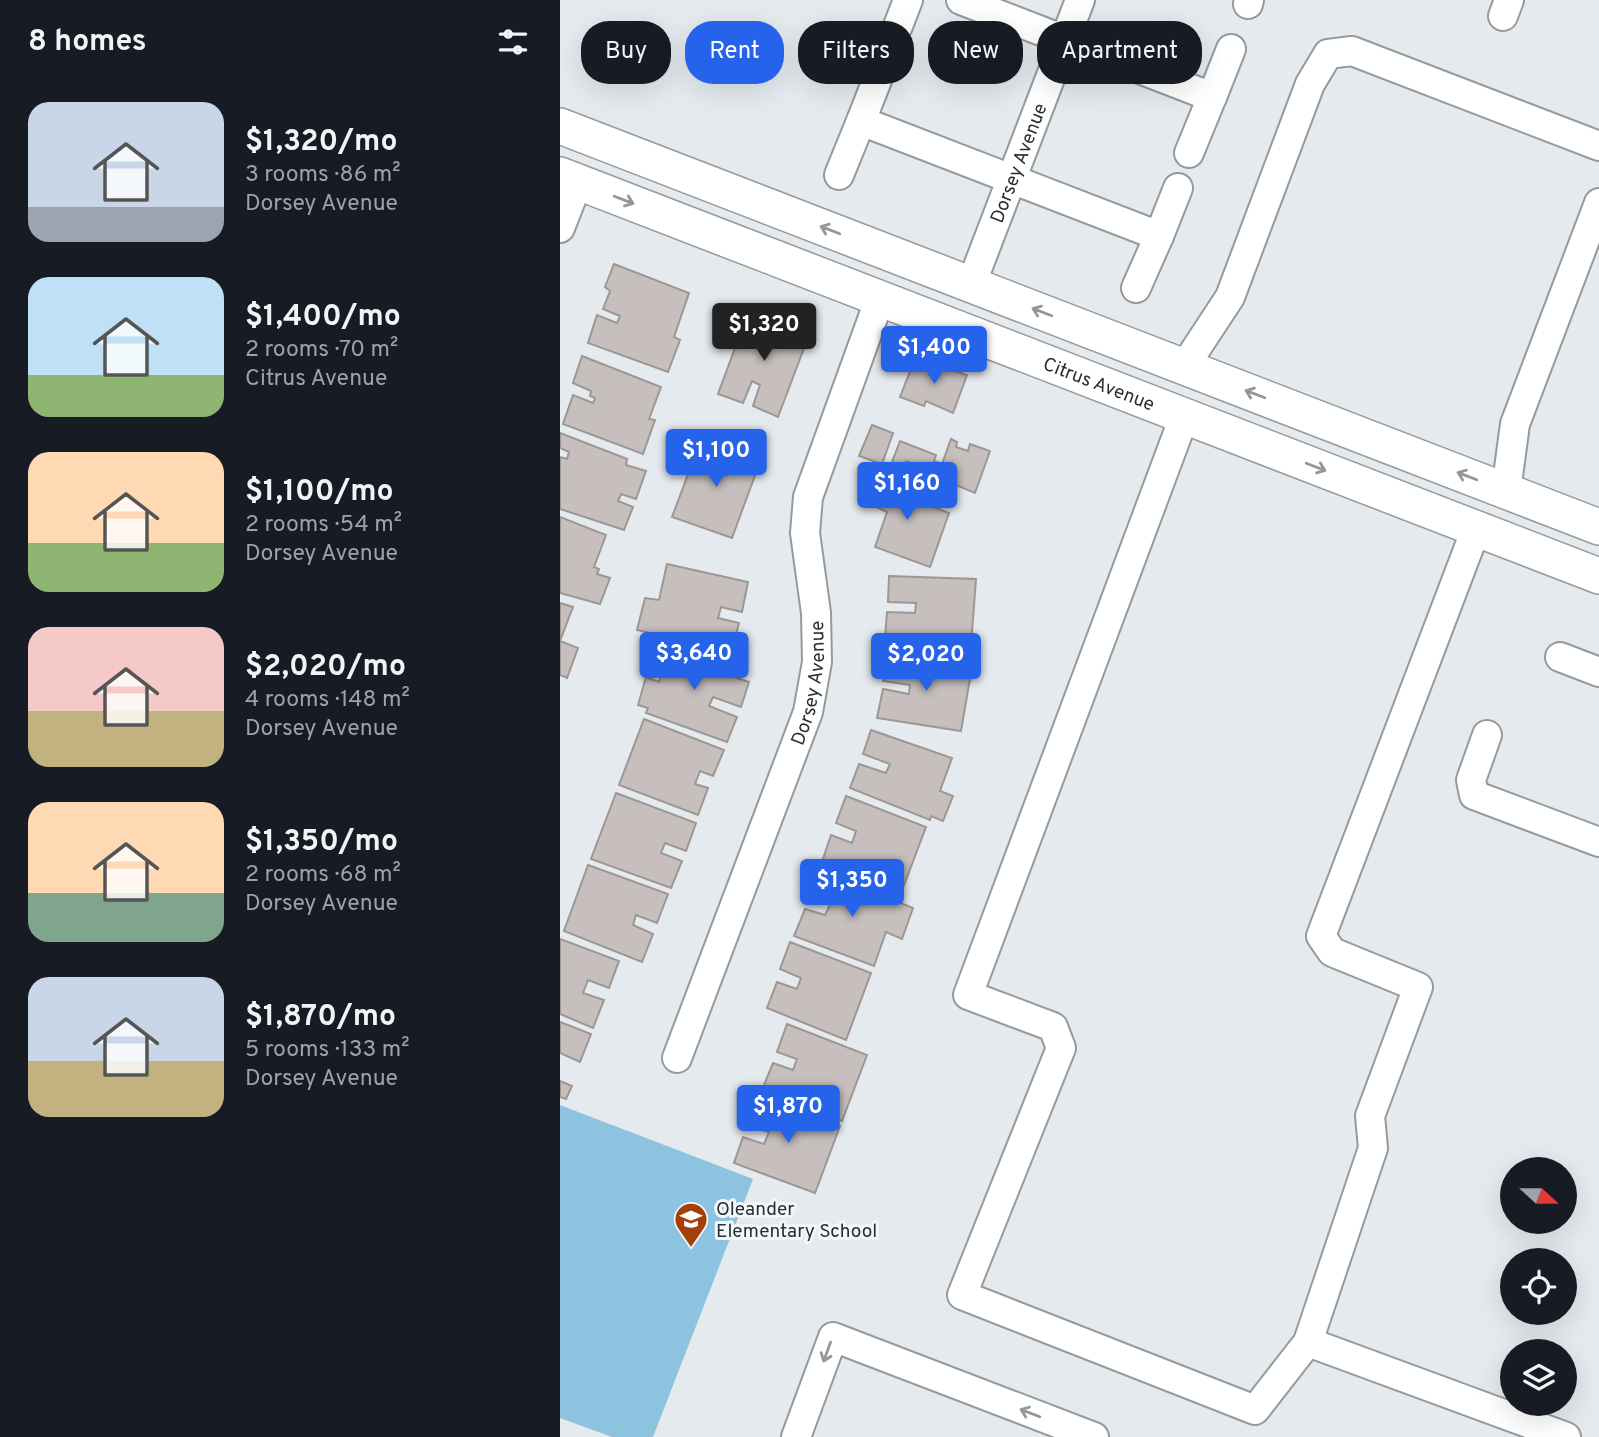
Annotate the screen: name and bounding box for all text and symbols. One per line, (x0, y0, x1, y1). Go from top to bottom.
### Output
chip: Buy (581, 21, 671, 84)
chip: Rent (685, 21, 784, 84)
chip: Filters (798, 21, 914, 84)
chip: New (928, 21, 1023, 84)
chip: Apartment (1037, 21, 1202, 84)
icon: filters (494, 23, 532, 61)
text: 8 homes (28, 24, 147, 61)
street label: Dorsey Avenue (986, 100, 1053, 227)
text: $1,320/mo (245, 124, 398, 161)
icon: home (84, 130, 168, 214)
text: 3 rooms · 86 m² (245, 161, 401, 190)
text: Dorsey Avenue (245, 190, 398, 219)
one-way arrow (612, 194, 634, 207)
one-way arrow (820, 223, 842, 236)
text: $1,400/mo (245, 299, 401, 336)
pin: $1,320 (707, 304, 821, 363)
icon: home (84, 305, 168, 389)
one-way arrow (1032, 305, 1054, 317)
text: $1,320 (728, 311, 800, 340)
pin: $1,400 (877, 326, 991, 386)
text: $1,400 (897, 334, 971, 363)
text: 2 rooms · 70 m² (245, 336, 398, 365)
street label: Citrus Avenue (1039, 353, 1158, 417)
text: Citrus Avenue (245, 365, 387, 394)
one-way arrow (1244, 386, 1266, 399)
pin: $1,100 (659, 430, 773, 489)
text: $1,100 (682, 437, 750, 466)
pin: $1,160 (850, 462, 964, 522)
one-way arrow (1304, 462, 1326, 475)
one-way arrow (1456, 468, 1478, 481)
text: $1,160 (873, 470, 941, 499)
text: $1,100/mo (245, 474, 394, 511)
icon: home (84, 480, 168, 564)
text: 2 rooms · 54 m² (245, 511, 402, 540)
text: Dorsey Avenue (245, 540, 398, 569)
street label: Dorsey Avenue (787, 620, 831, 749)
pin: $3,640 (637, 632, 751, 692)
pin: $2,020 (869, 634, 983, 693)
text: $3,640 (656, 640, 732, 669)
text: $2,020 (887, 641, 965, 670)
text: $2,020/mo (245, 649, 406, 686)
icon: home (84, 655, 168, 739)
text: 4 rooms · 148 m² (245, 686, 410, 715)
text: Dorsey Avenue (245, 715, 398, 744)
text: $1,350/mo (245, 824, 398, 861)
icon: home (84, 830, 168, 914)
pin: $1,350 (795, 860, 909, 919)
text: 2 rooms · 68 m² (245, 861, 401, 890)
text: $1,350 (816, 867, 888, 896)
text: Dorsey Avenue (245, 890, 398, 919)
text: $1,870/mo (245, 999, 396, 1036)
icon: home (84, 1005, 168, 1089)
text: 5 rooms · 133 m² (245, 1036, 410, 1065)
text: Dorsey Avenue (245, 1065, 398, 1094)
pin: $1,870 (731, 1086, 845, 1145)
text: $1,870 (753, 1093, 823, 1122)
north arrow (1500, 1157, 1577, 1234)
map controls (1500, 1157, 1577, 1416)
place label: Oleander Elementary School (716, 1198, 877, 1244)
school or university icon: Oleander Elementary School (672, 1200, 710, 1249)
button: locate (1500, 1248, 1577, 1325)
button: layers (1500, 1339, 1577, 1416)
one-way arrow (820, 1340, 832, 1362)
one-way arrow (1020, 1405, 1041, 1418)

